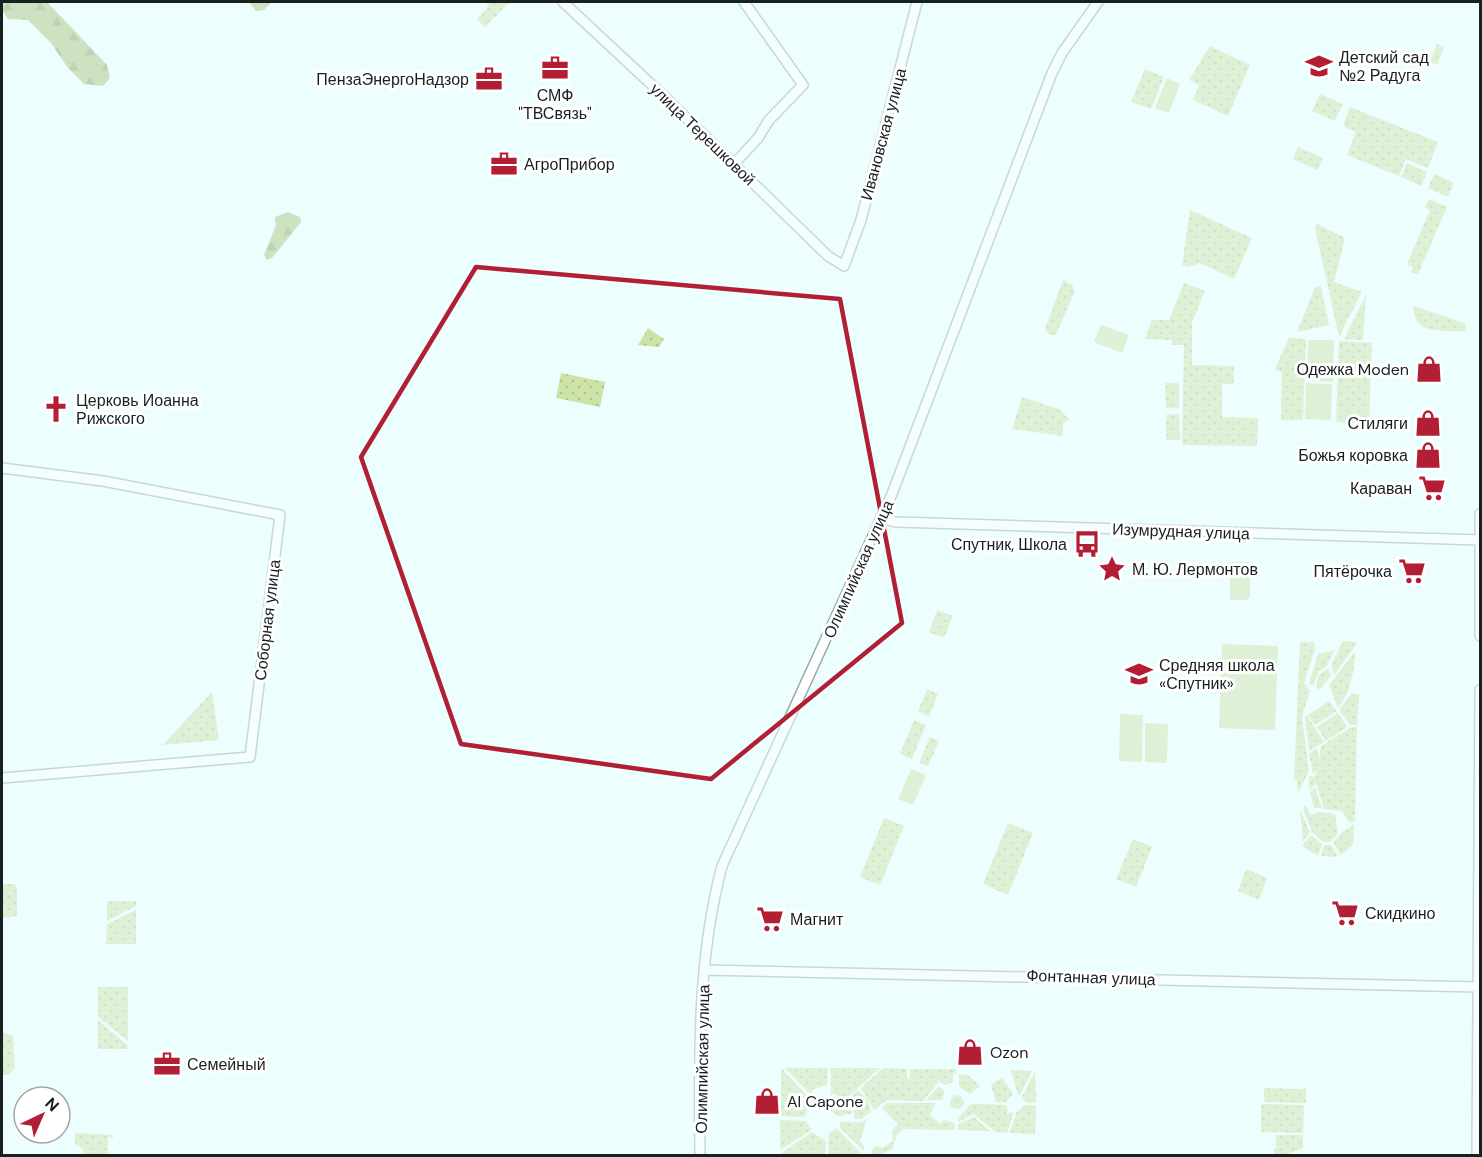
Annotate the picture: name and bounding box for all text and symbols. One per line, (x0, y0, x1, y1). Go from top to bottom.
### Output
place label: Детский сад №2 Радуга (1339, 47, 1429, 86)
school or university icon: Детский сад №2 Радуга (1304, 51, 1334, 81)
office icon: СМФ "ТВСвязь" (540, 53, 570, 83)
office icon: ПензаЭнергоНадзор (474, 64, 504, 94)
street label: Ивановская улица (856, 66, 911, 202)
place label: ПензаЭнергоНадзор (316, 69, 469, 90)
street label: улица Терешковой (645, 79, 760, 190)
place label: СМФ "ТВСвязь" (518, 85, 592, 124)
office icon: АгроПрибор (489, 149, 519, 179)
place label: АгроПрибор (524, 154, 615, 175)
shop icon: Одежка Moden (1414, 354, 1444, 384)
place label: Одежка Moden (1296, 359, 1409, 380)
place label: Церковь Иоанна Рижского (76, 390, 199, 429)
church icon: Церковь Иоанна Рижского (41, 394, 71, 424)
shop icon: Стиляги (1413, 408, 1443, 438)
place label: Стиляги (1347, 413, 1408, 434)
shop icon: Божья коровка (1413, 440, 1443, 470)
place label: Божья коровка (1298, 445, 1408, 466)
supermarket icon: Караван (1417, 473, 1447, 503)
place label: Караван (1350, 478, 1412, 499)
street label: Олимпийская улица (819, 497, 898, 642)
street label: Изумрудная улица (1112, 519, 1250, 544)
bus stop icon: Спутник, Школа (1072, 529, 1102, 559)
place label: Спутник, Школа (951, 534, 1067, 555)
place icon: М. Ю. Лермонтов (1097, 554, 1127, 584)
supermarket icon: Пятёрочка (1397, 556, 1427, 586)
street label: Соборная улица (250, 558, 285, 682)
place label: М. Ю. Лермонтов (1132, 559, 1258, 580)
place label: Пятёрочка (1314, 561, 1392, 582)
place label: Средняя школа «Спутник» (1159, 655, 1275, 694)
school or university icon: Средняя школа «Спутник» (1124, 659, 1154, 689)
supermarket icon: Скидкино (1330, 898, 1360, 928)
place label: Скидкино (1365, 903, 1436, 924)
supermarket icon: Магнит (755, 904, 785, 934)
place label: Магнит (790, 909, 844, 930)
street label: Фонтанная улица (1026, 965, 1156, 990)
street label: Олимпийская улица (691, 984, 714, 1134)
shop icon: Ozon (955, 1037, 985, 1067)
place label: Ozon (990, 1042, 1028, 1063)
office icon: Семейный (152, 1049, 182, 1079)
place label: Семейный (187, 1054, 266, 1075)
north arrow (12, 1085, 72, 1145)
shop icon: Al Capone (752, 1086, 782, 1116)
place label: Al Capone (787, 1091, 863, 1112)
text: N (41, 1093, 64, 1116)

